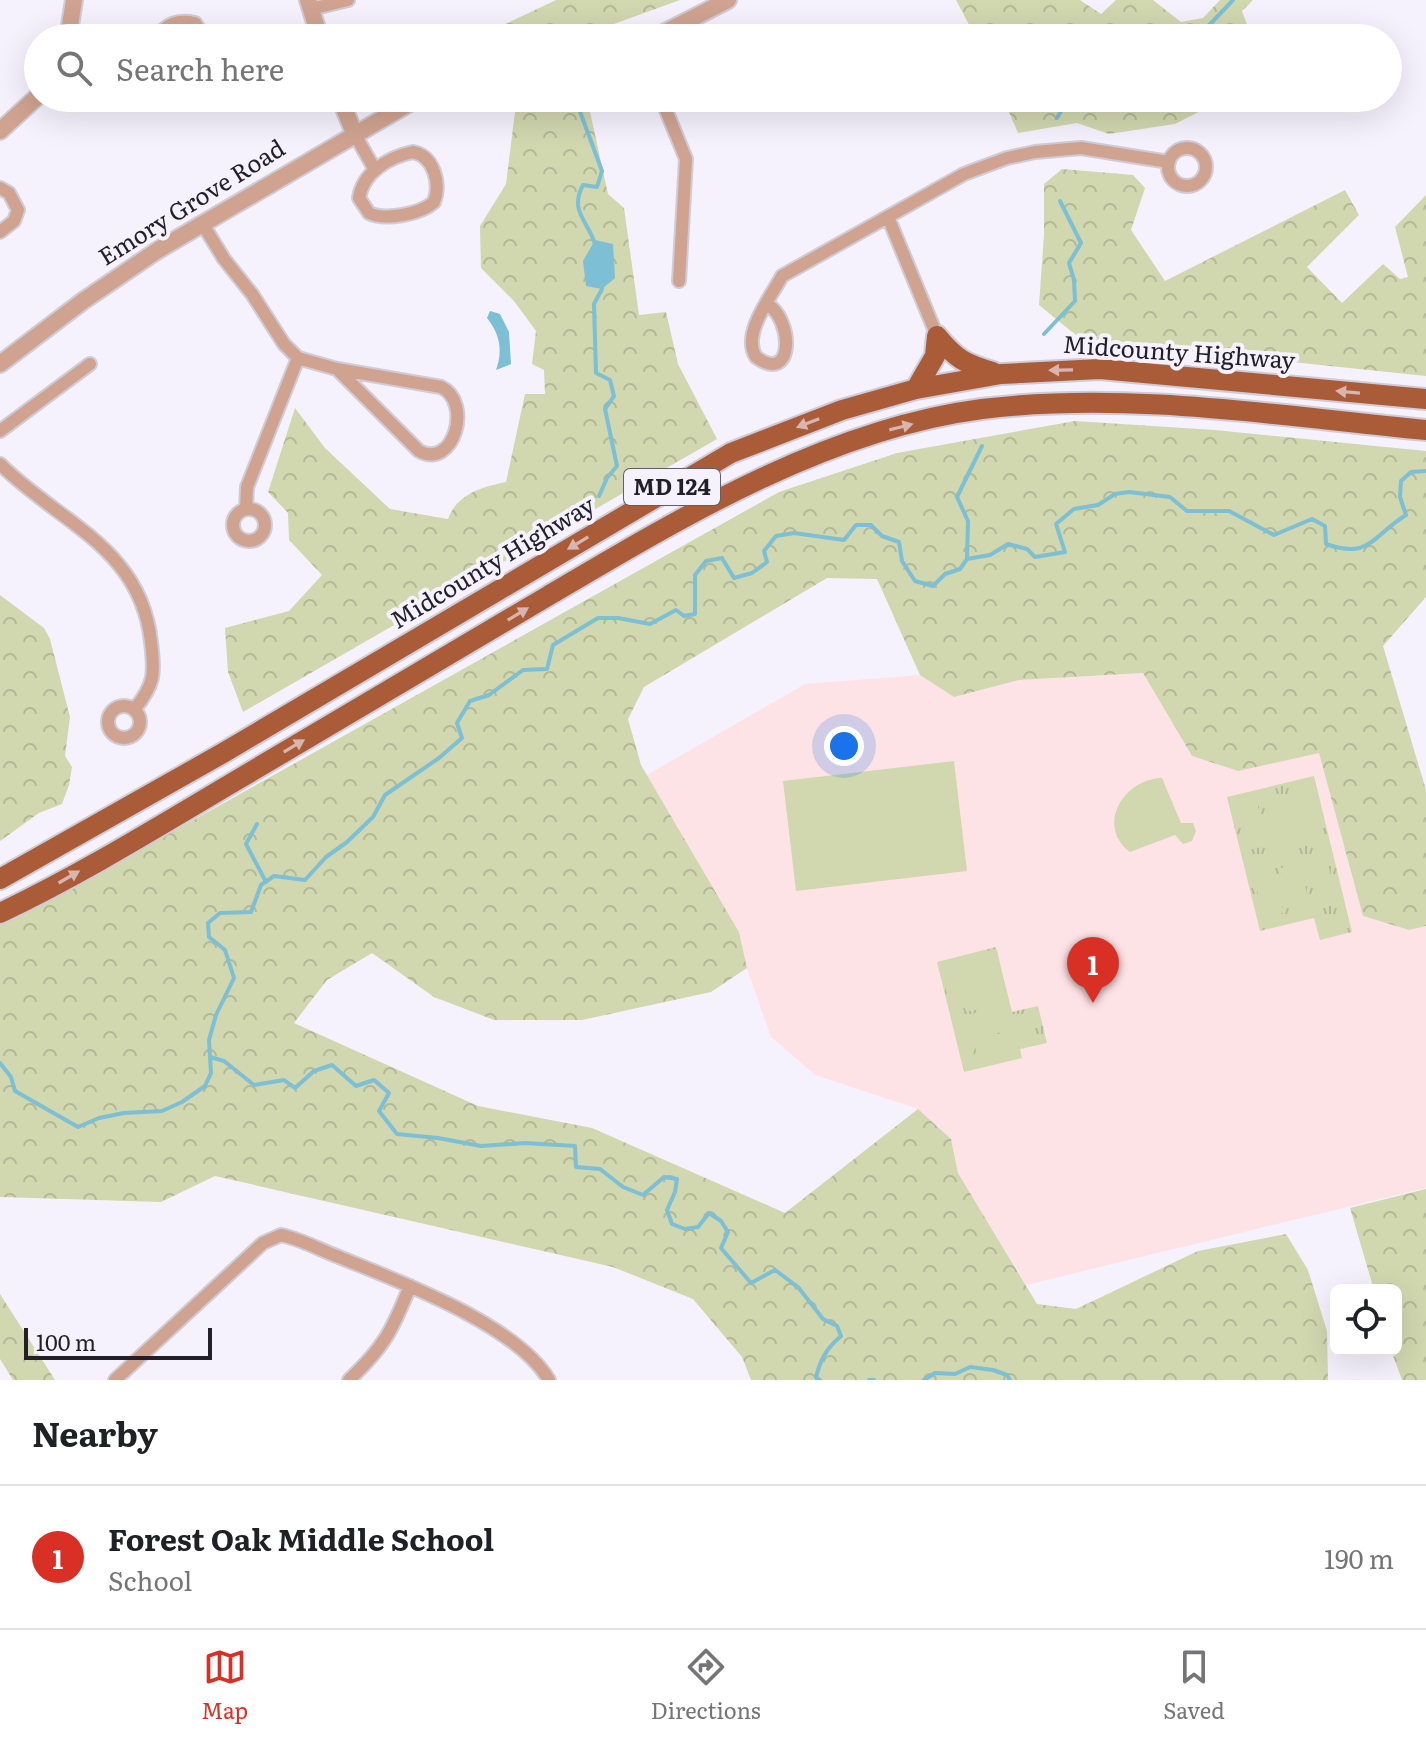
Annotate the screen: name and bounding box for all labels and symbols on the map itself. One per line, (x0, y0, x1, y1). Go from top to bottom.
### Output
street label: Emory Grove Road (91, 129, 291, 272)
street label: Midcounty Highway (1062, 325, 1297, 376)
one-way arrow (1048, 364, 1073, 376)
one-way arrow (1335, 385, 1360, 398)
one-way arrow (796, 417, 820, 430)
one-way arrow (889, 421, 914, 433)
road number: MD 124 (624, 469, 720, 505)
street label: Midcounty Highway (383, 486, 601, 636)
one-way arrow (567, 536, 590, 550)
one-way arrow (507, 607, 529, 621)
your location (824, 726, 864, 766)
one-way arrow (283, 740, 305, 754)
one-way arrow (58, 870, 80, 884)
pin: 1 (1067, 937, 1119, 1003)
scale bar (24, 1324, 212, 1360)

